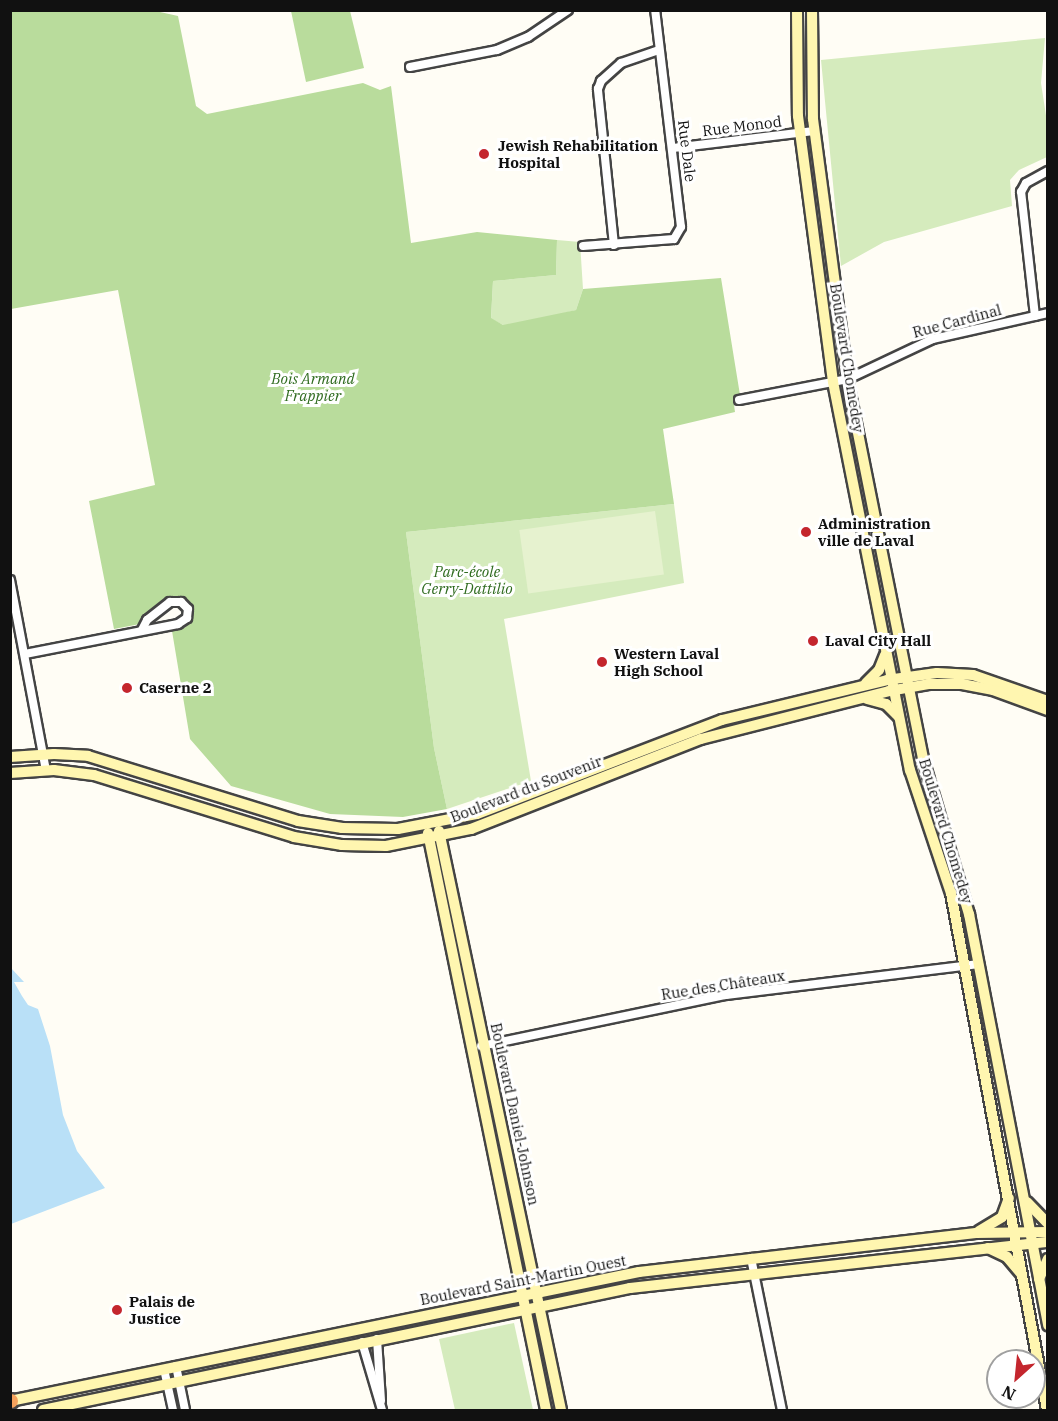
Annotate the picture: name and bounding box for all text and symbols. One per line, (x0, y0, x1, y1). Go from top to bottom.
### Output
street label: Rue Monod (701, 112, 783, 140)
street label: Rue Dale (674, 119, 700, 183)
place label: Jewish Rehabilitation Hospital (498, 136, 658, 171)
marker: Jewish Rehabilitation Hospital (475, 145, 493, 163)
street label: Boulevard Chomedey (826, 282, 868, 434)
street label: Rue Cardinal (911, 300, 1003, 342)
park label: Bois Armand Frappier (271, 369, 355, 404)
place label: Administration ville de Laval (818, 514, 931, 549)
marker: Administration ville de Laval (799, 525, 813, 539)
park label: Parc-école Gerry-Dattilio (421, 562, 513, 597)
place label: Laval City Hall (825, 632, 931, 650)
marker: Laval City Hall (806, 634, 820, 648)
place label: Western Laval High School (614, 644, 719, 679)
marker: Western Laval High School (595, 655, 609, 669)
place label: Caserne 2 (139, 679, 212, 697)
marker: Caserne 2 (120, 681, 134, 695)
street label: Boulevard du Souvenir (448, 752, 604, 826)
street label: Boulevard Chomedey (915, 756, 977, 906)
street label: Rue des Châteaux (660, 966, 786, 1004)
street label: Boulevard Daniel-Johnson (487, 1021, 543, 1207)
street label: Boulevard Saint-Martin Ouest (418, 1251, 628, 1309)
place label: Palais de Justice (129, 1292, 195, 1327)
marker: Palais de Justice (110, 1303, 124, 1317)
north arrow (986, 1349, 1046, 1409)
text: N (999, 1381, 1019, 1405)

